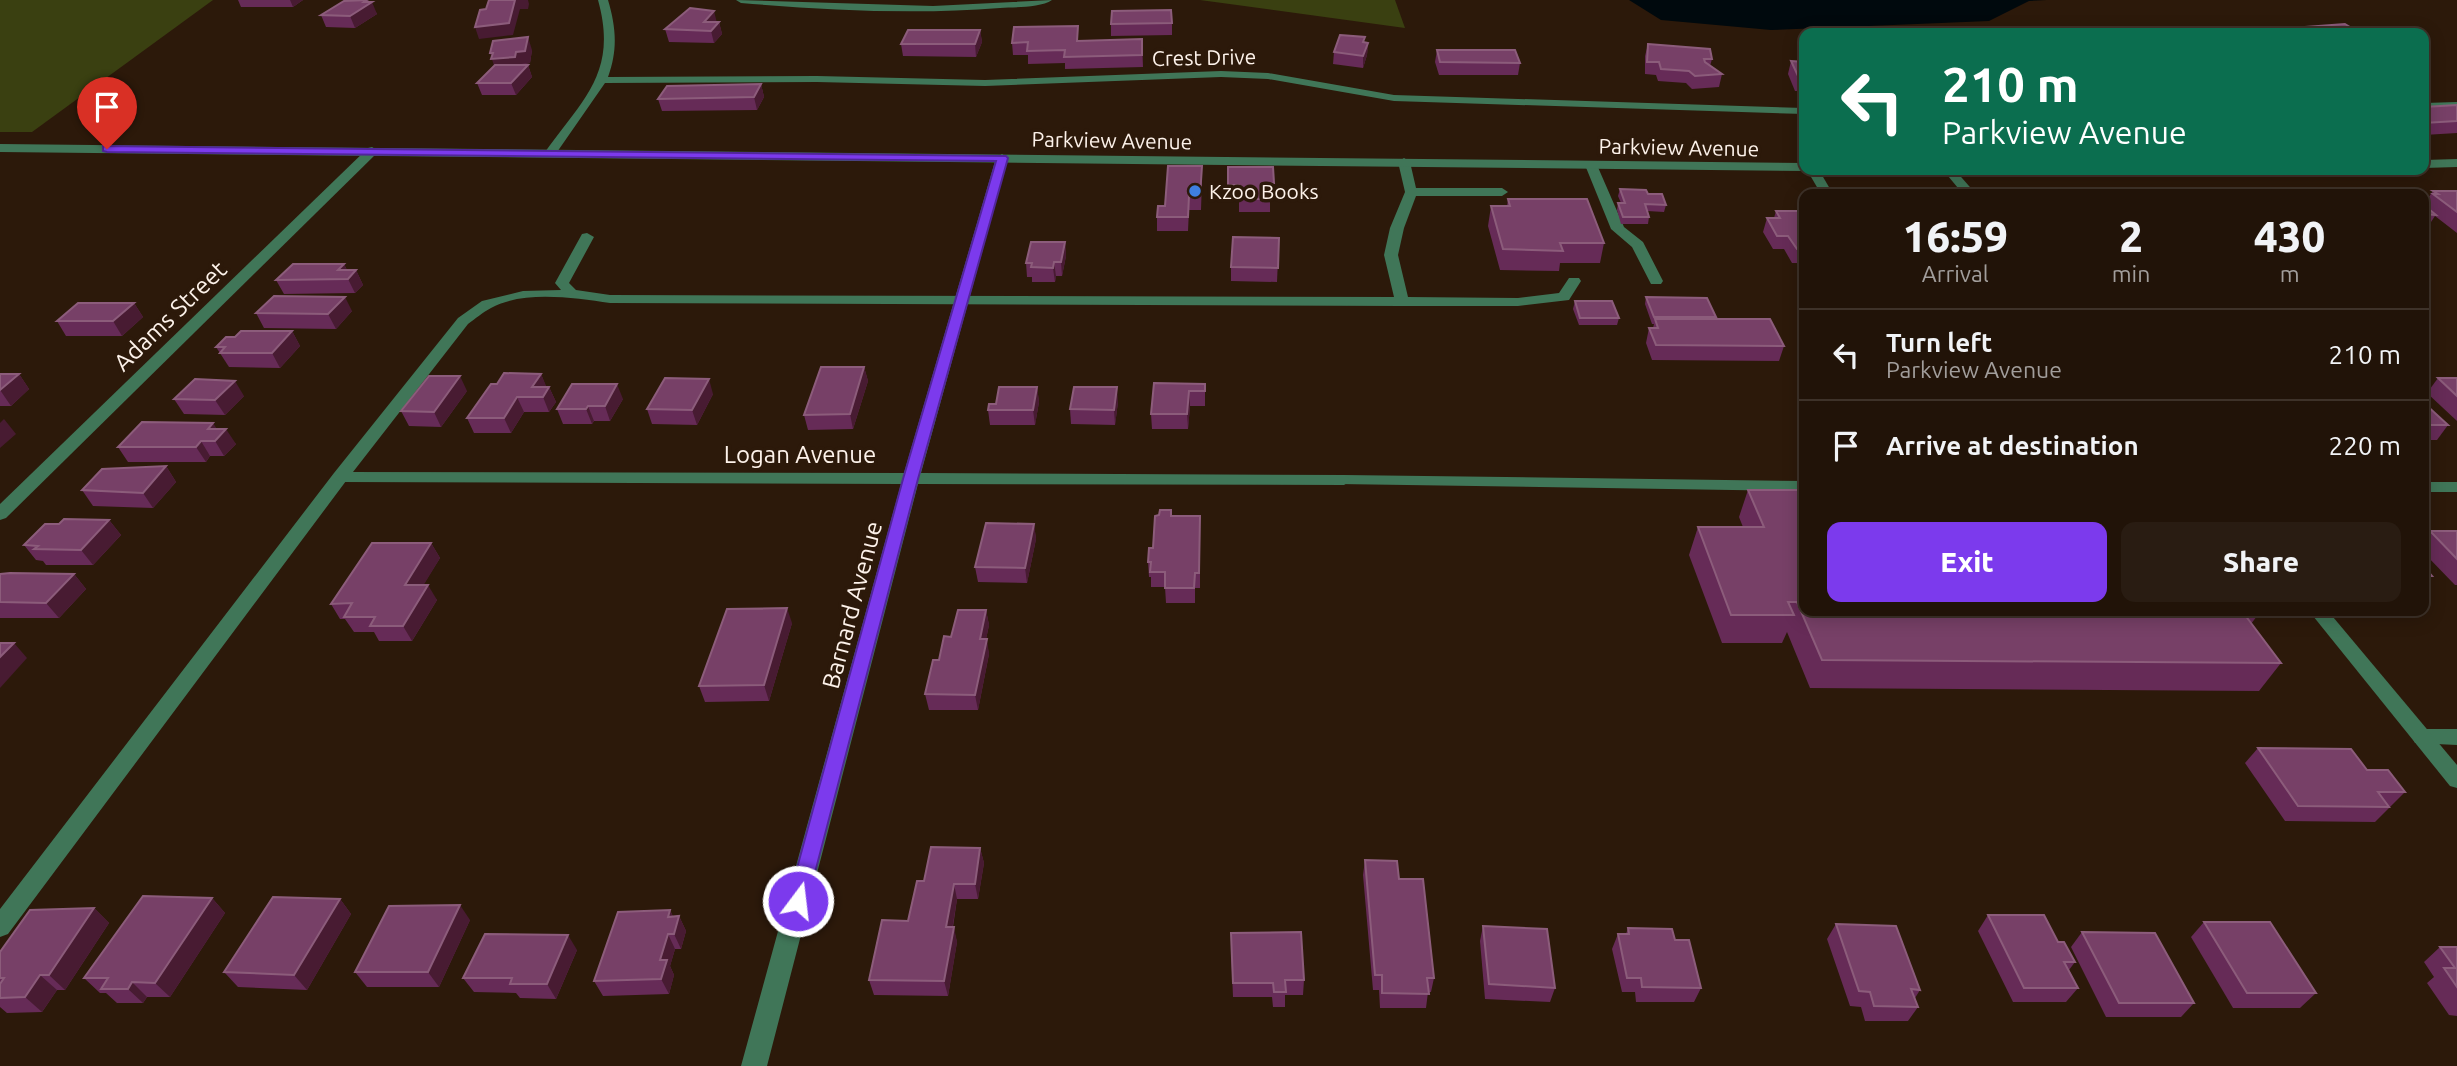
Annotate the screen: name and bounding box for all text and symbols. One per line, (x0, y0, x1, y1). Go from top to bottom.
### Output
street label: Crest Drive (1152, 44, 1256, 70)
icon: left (1827, 56, 1918, 147)
text: 210 m (1942, 56, 2079, 111)
pin (77, 77, 137, 149)
icon: arrive (88, 88, 126, 126)
text: Parkview Avenue (1942, 114, 2187, 150)
street label: Parkview Avenue (1032, 127, 1192, 153)
street label: Parkview Avenue (1599, 134, 1759, 160)
place label: Kzoo Books (1209, 179, 1319, 203)
marker: Kzoo Books (1187, 183, 1203, 199)
text: 16:59 (1903, 213, 2008, 260)
text: 2 (2119, 213, 2143, 260)
text: 430 (2254, 213, 2325, 260)
street label: Adams Street (108, 255, 232, 376)
text: Arrival (1922, 261, 1989, 286)
text: min (2112, 261, 2150, 286)
text: m (2280, 261, 2300, 286)
text: Turn left (1886, 328, 1992, 357)
icon: left (1827, 336, 1865, 374)
text: 210 m (2329, 340, 2401, 369)
text: Parkview Avenue (1886, 357, 2062, 382)
icon: arrive (1827, 427, 1865, 465)
text: Arrive at destination (1886, 431, 2139, 460)
text: 220 m (2329, 431, 2401, 460)
street label: Logan Avenue (724, 441, 876, 468)
street label: Barnard Avenue (817, 518, 887, 692)
button: Exit (1827, 522, 2107, 602)
button: Share (2121, 522, 2401, 602)
position arrow (761, 864, 835, 938)

